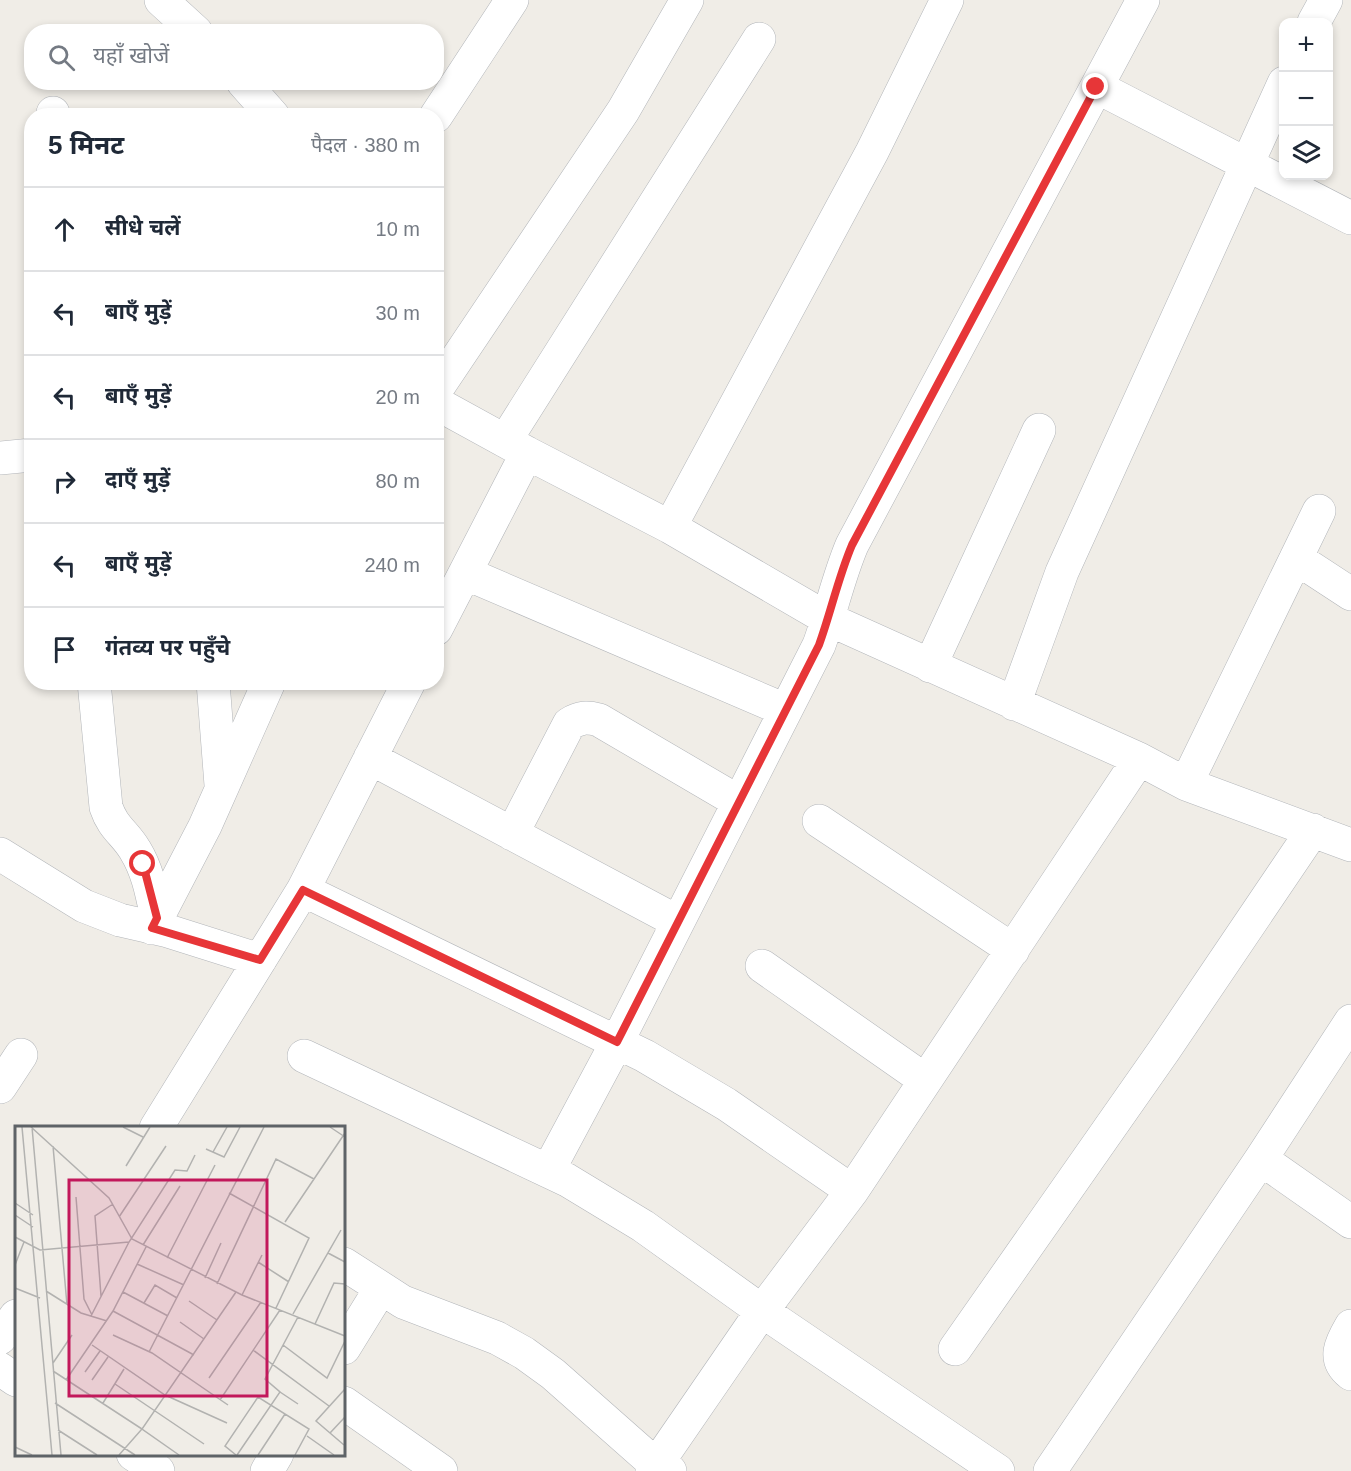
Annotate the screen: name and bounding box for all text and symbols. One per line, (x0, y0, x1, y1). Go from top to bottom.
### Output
map controls (1279, 18, 1333, 180)
button: + (1279, 18, 1333, 72)
search box (24, 24, 444, 90)
icon: search (45, 41, 78, 74)
text: यहाँ खोजें (93, 43, 169, 68)
button: − (1279, 72, 1333, 126)
route end (1082, 73, 1108, 99)
button: layers (1279, 126, 1333, 180)
text: 5 मिनट (48, 130, 124, 160)
text: पैदल · 380 m (311, 134, 420, 156)
icon: ahead (48, 213, 81, 246)
text: सीधे चलें (105, 215, 180, 240)
text: 10 m (376, 218, 420, 240)
icon: left (48, 297, 81, 330)
text: बाएँ मुड़ें (105, 299, 171, 324)
text: 30 m (376, 302, 420, 324)
icon: left (48, 381, 81, 414)
text: बाएँ मुड़ें (105, 383, 171, 408)
text: 20 m (376, 386, 420, 408)
icon: right (48, 465, 81, 498)
text: दाएँ मुड़ें (105, 467, 170, 492)
text: 80 m (376, 470, 420, 492)
icon: left (48, 549, 81, 582)
text: बाएँ मुड़ें (105, 551, 171, 576)
text: 240 m (364, 554, 420, 576)
icon: arrive (48, 633, 81, 666)
text: गंतव्य पर पहुँचे (105, 635, 230, 660)
route start (129, 850, 155, 876)
inset map (15, 1126, 345, 1456)

